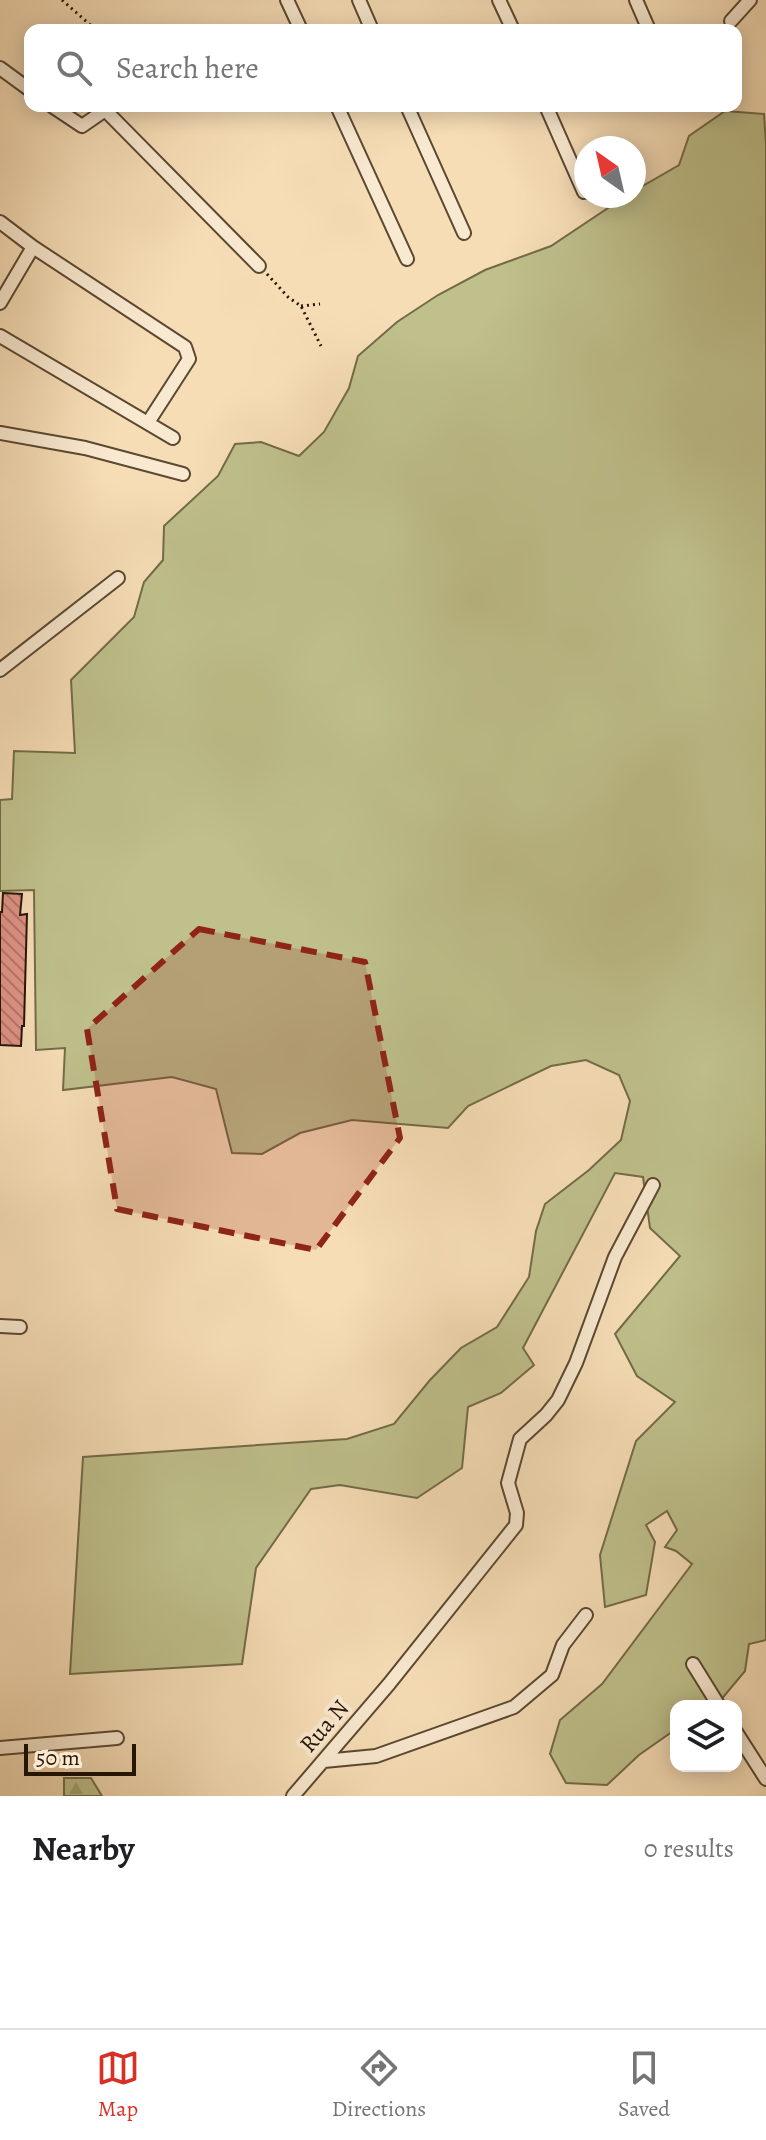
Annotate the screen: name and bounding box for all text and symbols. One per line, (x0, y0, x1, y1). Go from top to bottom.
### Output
search box (24, 24, 742, 112)
icon: search (52, 46, 96, 90)
text: Search here (116, 48, 259, 88)
north arrow (574, 136, 646, 208)
street label: Rua N (292, 1693, 356, 1759)
map controls (670, 1700, 742, 1772)
button: layers (670, 1700, 742, 1772)
scale bar (24, 1740, 136, 1776)
text: 50 m (36, 1743, 80, 1773)
text: Nearby (32, 1825, 135, 1872)
text: 0 results (644, 1831, 734, 1866)
tab: Map (96, 2046, 140, 2124)
tab: Directions (332, 2046, 426, 2124)
tab: Saved (618, 2046, 670, 2124)

